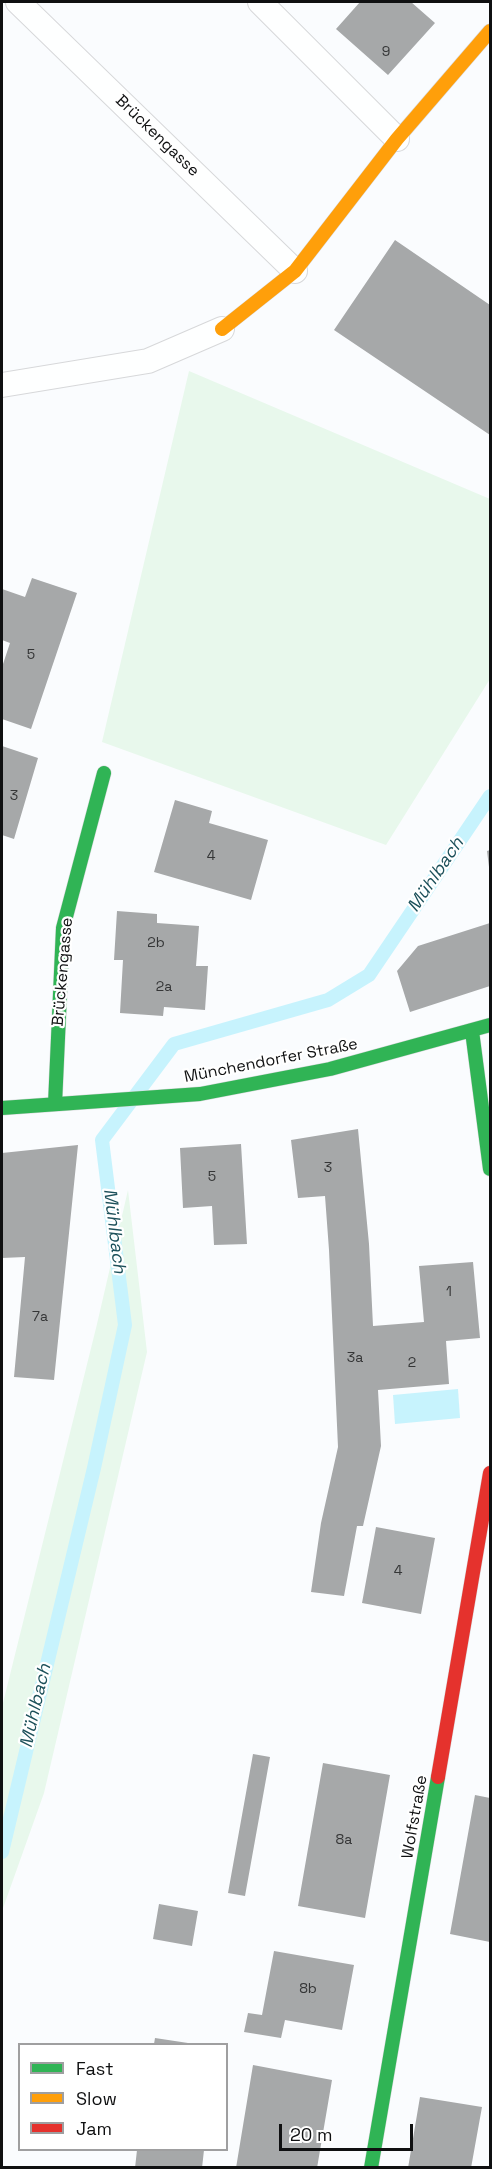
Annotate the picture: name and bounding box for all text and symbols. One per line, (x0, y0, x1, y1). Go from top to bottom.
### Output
house number: 9 (382, 44, 390, 60)
street label: Brückengasse (111, 91, 203, 181)
house number: 5 (27, 647, 35, 663)
house number: 3 (10, 788, 18, 804)
water label: Mühlbach (403, 834, 469, 916)
house number: 4 (207, 848, 215, 864)
street label: Brückengasse (49, 917, 77, 1027)
house number: 2b (147, 935, 165, 951)
house number: 2a (156, 979, 172, 995)
street label: Münchendorfer Straße (183, 1035, 359, 1087)
house number: 3 (324, 1160, 332, 1176)
house number: 5 (208, 1169, 216, 1185)
water label: Mühlbach (98, 1187, 130, 1275)
house number: 1 (446, 1284, 452, 1300)
house number: 7a (32, 1309, 48, 1325)
house number: 3a (347, 1350, 363, 1366)
house number: 2 (408, 1355, 416, 1371)
house number: 4 (394, 1563, 402, 1579)
water label: Mühlbach (16, 1662, 56, 1750)
street label: Wolfstraße (398, 1774, 432, 1860)
house number: 8a (336, 1832, 352, 1848)
house number: 8b (299, 1981, 317, 1997)
legend (18, 2043, 228, 2151)
text: Fast (76, 2057, 113, 2080)
text: Slow (76, 2087, 117, 2110)
scale bar (282, 2112, 416, 2150)
text: Jam (76, 2117, 112, 2140)
text: 20 m (290, 2123, 333, 2146)

